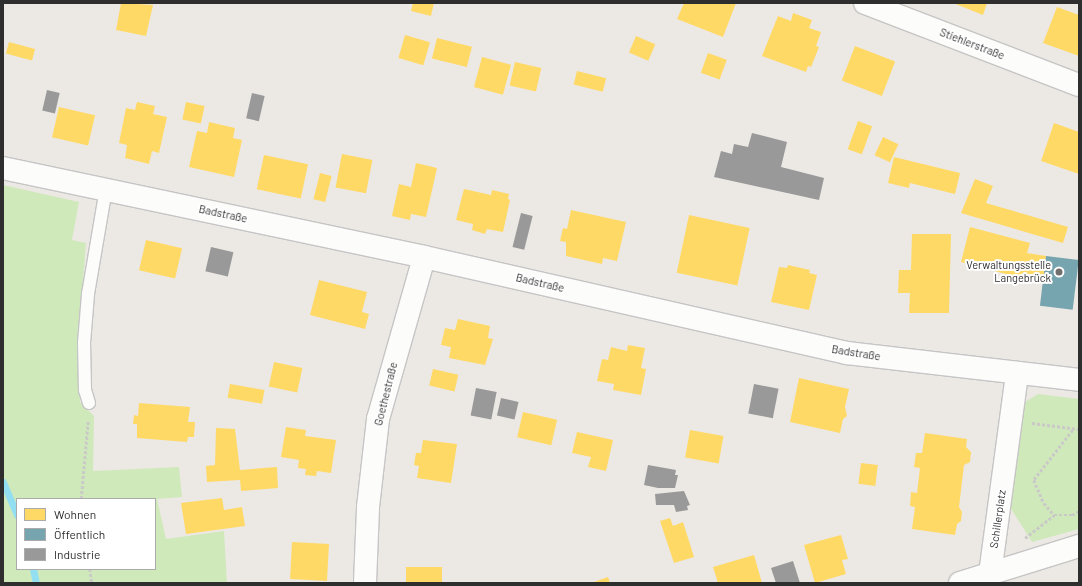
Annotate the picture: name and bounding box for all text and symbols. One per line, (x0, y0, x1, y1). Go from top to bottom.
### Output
street label: Stiehlerstraße (938, 26, 1006, 62)
street label: Badstraße (197, 202, 249, 226)
place label: Verwaltungsstelle Langebrück (966, 259, 1051, 285)
marker: Verwaltungsstelle Langebrück (1054, 267, 1064, 277)
street label: Badstraße (514, 271, 566, 295)
street label: Badstraße (831, 343, 881, 363)
street label: Goethestraße (372, 361, 400, 427)
street label: Schillerplatz (987, 489, 1009, 549)
legend (16, 498, 156, 570)
text: Wohnen (54, 507, 96, 521)
text: Öffentlich (54, 527, 105, 541)
text: Industrie (54, 547, 100, 561)

